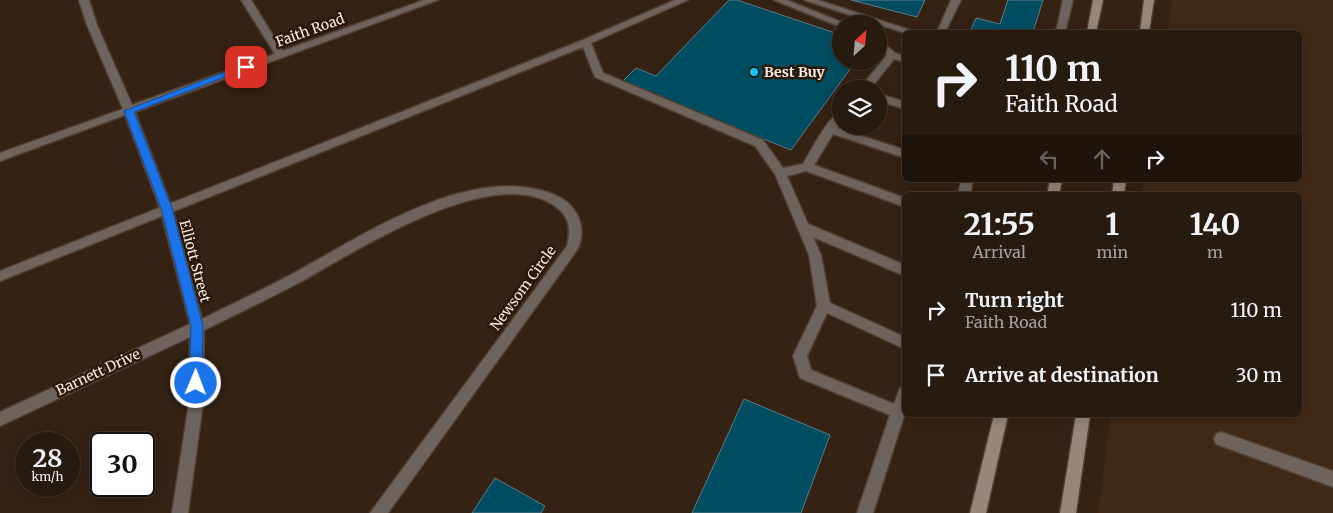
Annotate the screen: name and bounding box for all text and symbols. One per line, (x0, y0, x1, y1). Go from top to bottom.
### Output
street label: Faith Road (273, 9, 347, 51)
north arrow (832, 15, 888, 70)
map controls (832, 15, 887, 135)
pin (225, 46, 267, 88)
text: 110 m (1005, 47, 1102, 91)
icon: right (922, 50, 987, 115)
icon: arrive (232, 53, 260, 81)
place label: Best Buy (764, 63, 825, 81)
marker: Best Buy (748, 66, 760, 78)
button: layers (832, 80, 887, 135)
text: Faith Road (1005, 90, 1118, 118)
icon: left (1035, 145, 1063, 173)
icon: ahead (1088, 145, 1116, 173)
icon: right (1141, 145, 1169, 173)
text: 21:55 (963, 205, 1035, 243)
text: 1 (1105, 205, 1119, 243)
text: 140 (1190, 205, 1241, 243)
street label: Elliott Street (175, 218, 215, 305)
street label: Newsom Circle (486, 242, 560, 334)
text: Arrival (973, 242, 1026, 262)
text: min (1096, 242, 1128, 262)
text: m (1207, 242, 1223, 262)
text: Turn right (965, 288, 1064, 312)
icon: right (922, 296, 950, 324)
text: 110 m (1231, 298, 1282, 322)
text: Faith Road (965, 312, 1047, 332)
street label: Barnett Drive (53, 345, 143, 399)
position arrow (169, 356, 221, 408)
icon: arrive (922, 361, 950, 389)
text: Arrive at destination (965, 363, 1159, 387)
text: 30 m (1236, 363, 1282, 387)
speed limit sign: 30 (90, 432, 155, 497)
text: 28 (32, 442, 63, 474)
text: km/h (32, 469, 63, 484)

